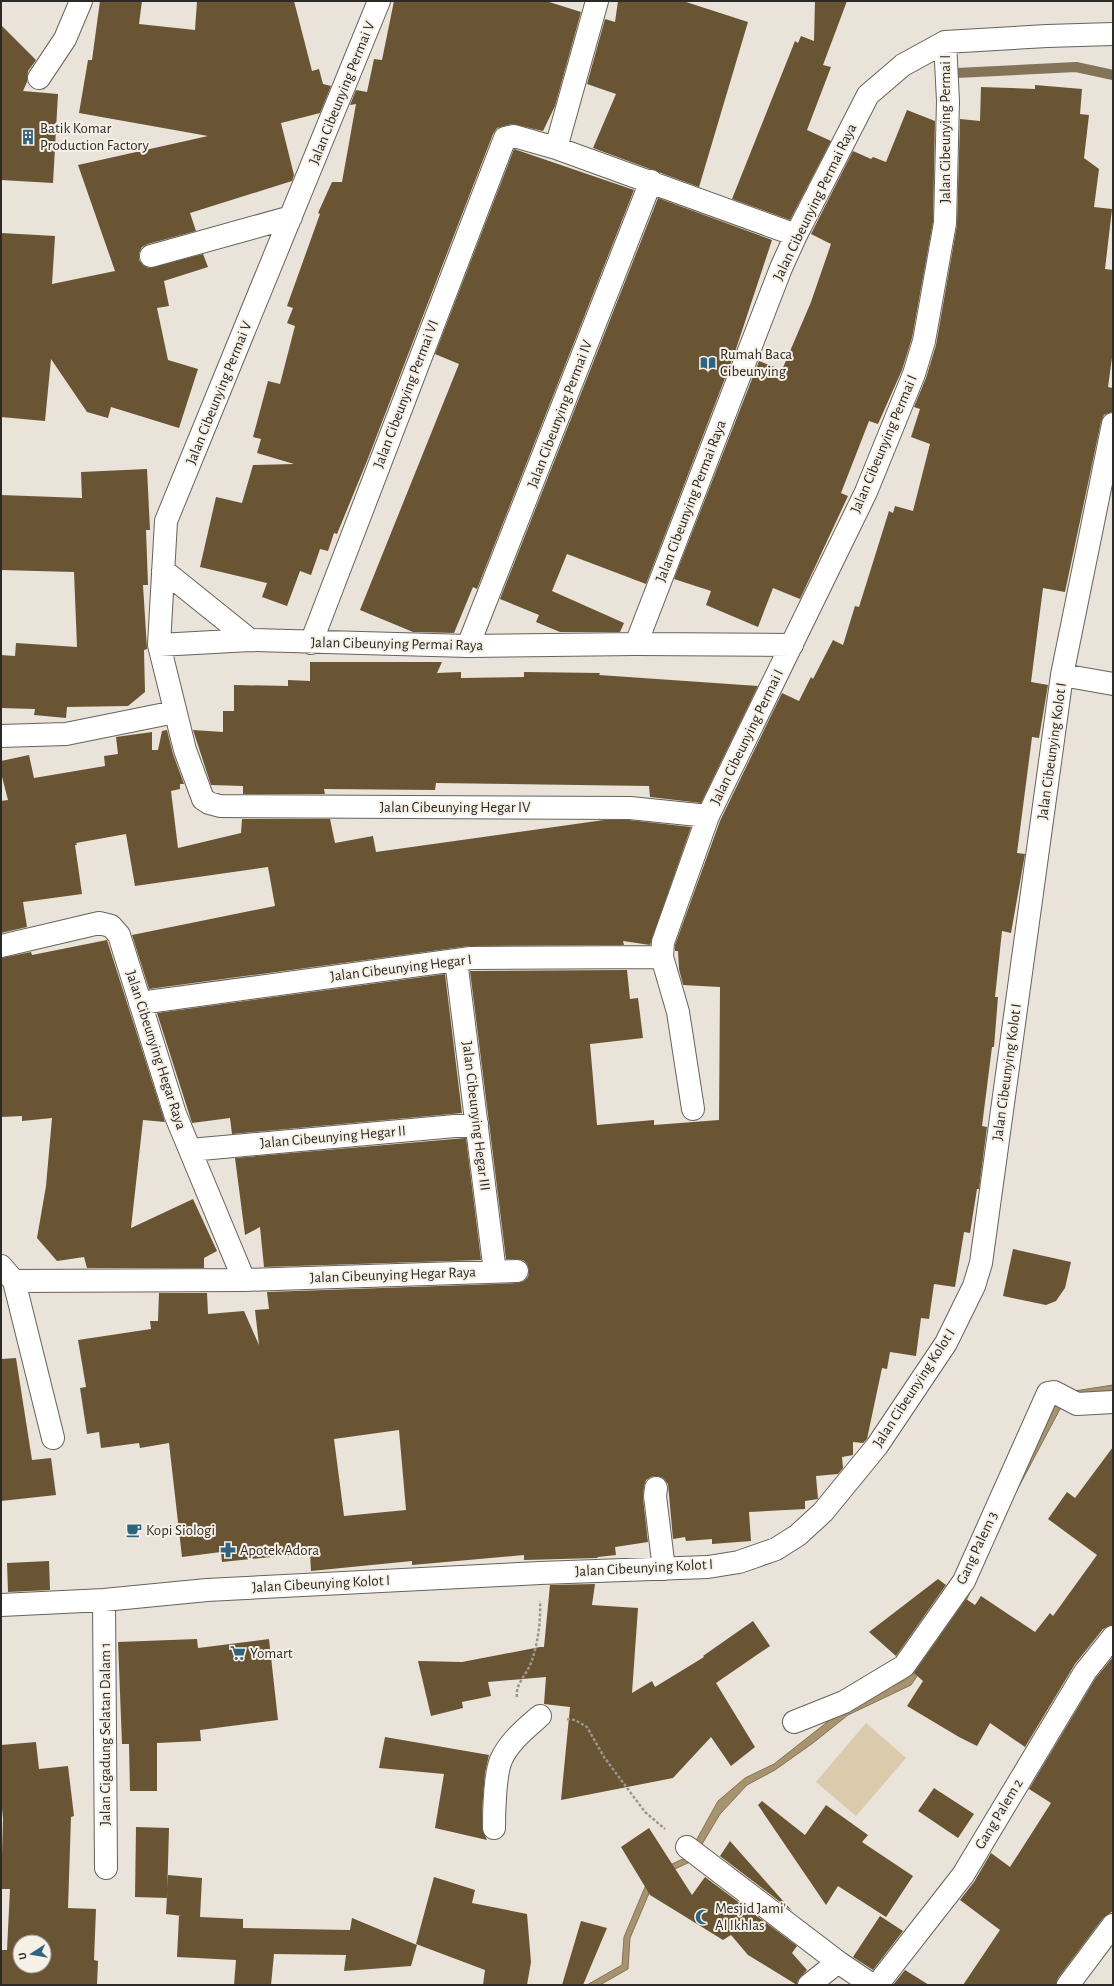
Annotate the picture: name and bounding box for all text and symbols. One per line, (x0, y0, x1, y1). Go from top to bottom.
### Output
street label: Jalan Cibeunying Permai V (306, 19, 378, 167)
street label: Jalan Cibeunying Permai I (938, 55, 953, 203)
place label: Batik Komar Production Factory (40, 121, 149, 153)
street label: Jalan Cibeunying Permai Raya (770, 121, 860, 283)
building icon: Batik Komar Production Factory (19, 128, 37, 146)
street label: Jalan Cibeunying Permai VI (371, 318, 441, 470)
street label: Jalan Cibeunying Permai V (183, 319, 255, 467)
street label: Jalan Cibeunying Permai IV (525, 338, 595, 490)
place label: Rumah Baca Cibeunying (720, 347, 792, 379)
library icon: Rumah Baca Cibeunying (699, 354, 717, 372)
street label: Jalan Cibeunying Permai I (848, 373, 920, 515)
street label: Jalan Cibeunying Permai Raya (653, 418, 729, 584)
street label: Jalan Cibeunying Permai Raya (311, 635, 483, 653)
street label: Jalan Cibeunying Permai I (708, 667, 786, 807)
street label: Jalan Cibeunying Kolot I (1035, 682, 1069, 820)
street label: Jalan Cibeunying Hegar IV (380, 800, 531, 815)
street label: Jalan Cibeunying Hegar I (329, 952, 473, 984)
street label: Jalan Cibeunying Hegar Raya (123, 969, 189, 1131)
street label: Jalan Cibeunying Kolot I (990, 1003, 1024, 1141)
street label: Jalan Cibeunying Hegar III (459, 1040, 493, 1192)
street label: Jalan Cibeunying Hegar II (259, 1123, 407, 1151)
street label: Jalan Cibeunying Hegar Raya (310, 1265, 476, 1285)
street label: Jalan Cibeunying Kolot I (870, 1326, 958, 1450)
street label: Gang Palem 3 (954, 1509, 1000, 1587)
cafe icon: Kopi Siologi (125, 1521, 143, 1539)
place label: Kopi Siologi (146, 1523, 215, 1538)
pharmacy icon: Apotek Adora (219, 1541, 237, 1559)
place label: Apotek Adora (240, 1543, 319, 1558)
street label: Jalan Cibeunying Kolot I (575, 1557, 713, 1579)
street label: Jalan Cibeunying Kolot I (252, 1573, 390, 1595)
street label: Jalan Cigadung Selatan Dalam 1 (98, 1642, 113, 1826)
supermarket icon: Yomart (229, 1644, 247, 1662)
place label: Yomart (250, 1646, 293, 1661)
street label: Gang Palem 2 (972, 1776, 1026, 1852)
place label: Mesjid Jami' Al Ikhlas (715, 1901, 786, 1933)
mosque icon: Mesjid Jami' Al Ikhlas (694, 1908, 712, 1926)
north arrow (12, 1934, 52, 1974)
text: U (17, 1951, 29, 1961)

